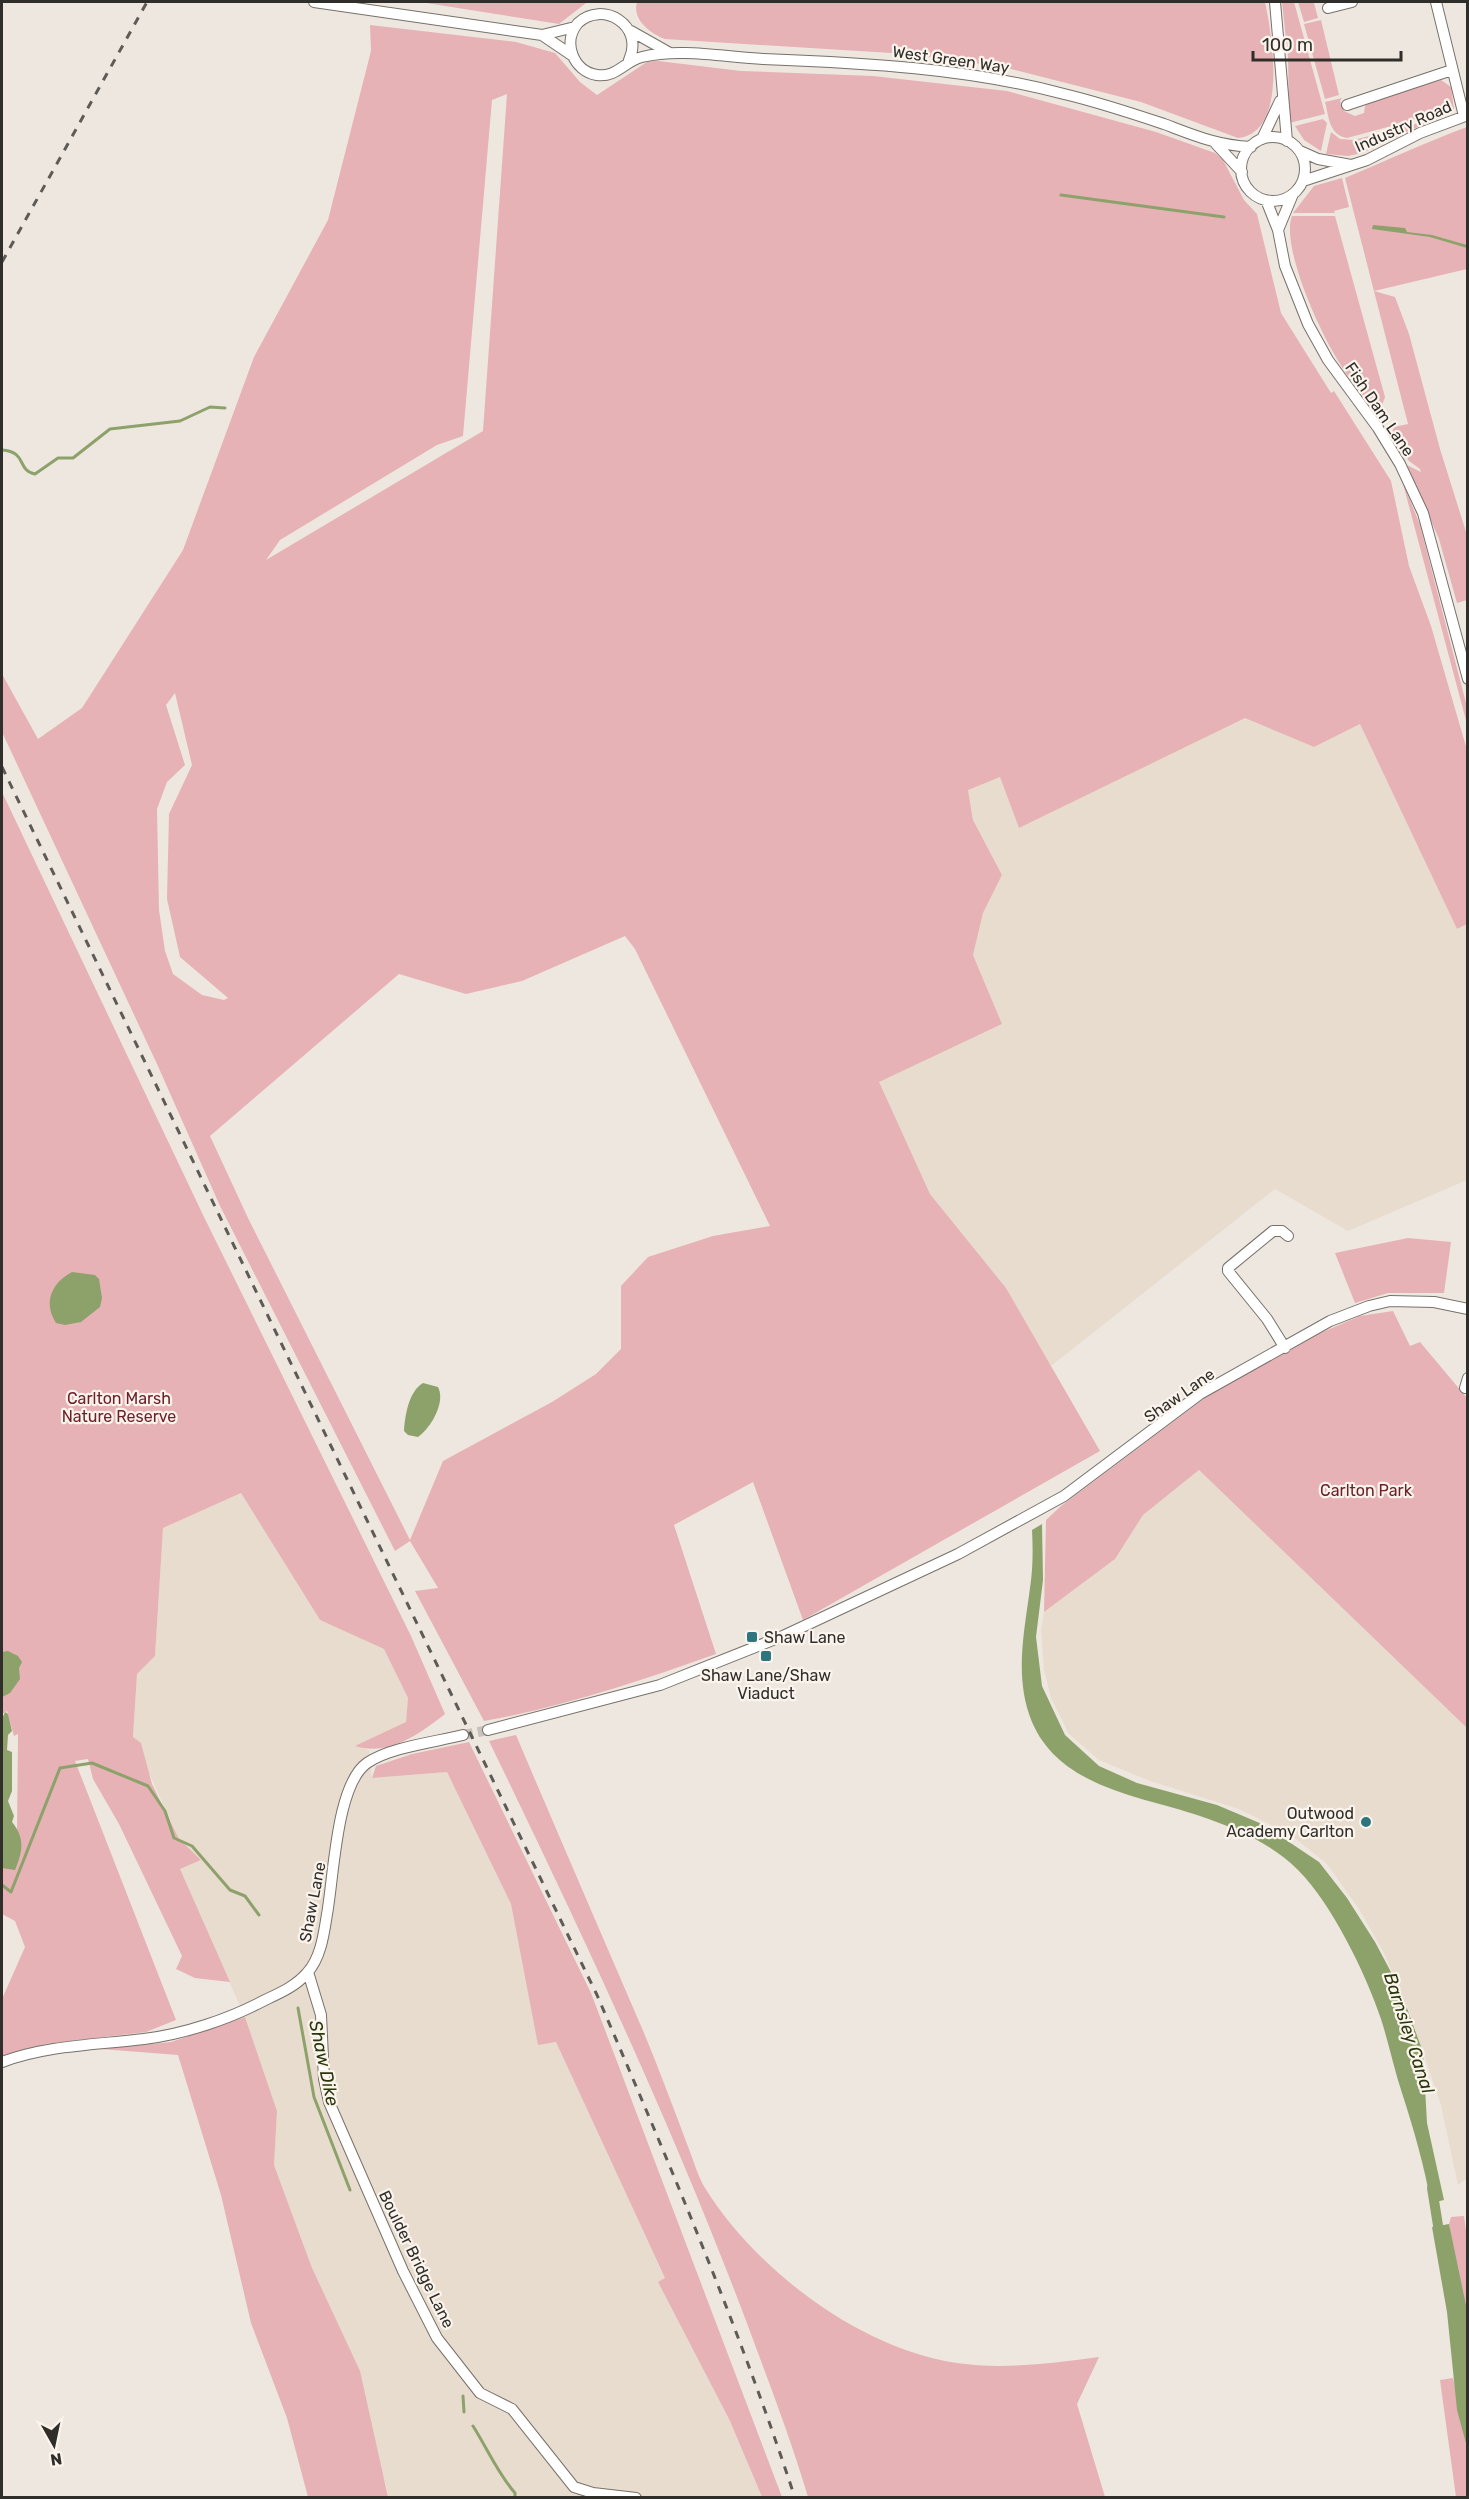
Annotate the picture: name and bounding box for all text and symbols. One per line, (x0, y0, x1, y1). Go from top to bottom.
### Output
scale bar (1253, 24, 1402, 62)
text: 100 m (1262, 34, 1313, 56)
street label: West Green Way (891, 42, 1011, 77)
street label: Industry Road (1352, 97, 1455, 156)
street label: Fish Dam Lane (1341, 359, 1418, 460)
street label: Shaw Lane (1141, 1364, 1218, 1427)
park label: Carlton Marsh Nature Reserve (62, 1389, 176, 1426)
park label: Carlton Park (1320, 1481, 1413, 1500)
place label: Shaw Lane (764, 1628, 845, 1647)
marker: Shaw Lane (745, 1630, 759, 1644)
marker: Shaw Lane/Shaw Viaduct (759, 1649, 773, 1663)
place label: Shaw Lane/Shaw Viaduct (701, 1666, 831, 1703)
place label: Outwood Academy Carlton (1226, 1804, 1354, 1841)
marker: Outwood Academy Carlton (1359, 1815, 1373, 1829)
street label: Shaw Lane (295, 1860, 330, 1944)
water label: Barnsley Canal (1379, 1970, 1439, 2097)
water label: Shaw Dike (304, 2018, 344, 2108)
street label: Boulder Bridge Lane (375, 2187, 458, 2331)
north arrow (24, 2415, 84, 2475)
text: N (49, 2449, 63, 2470)

